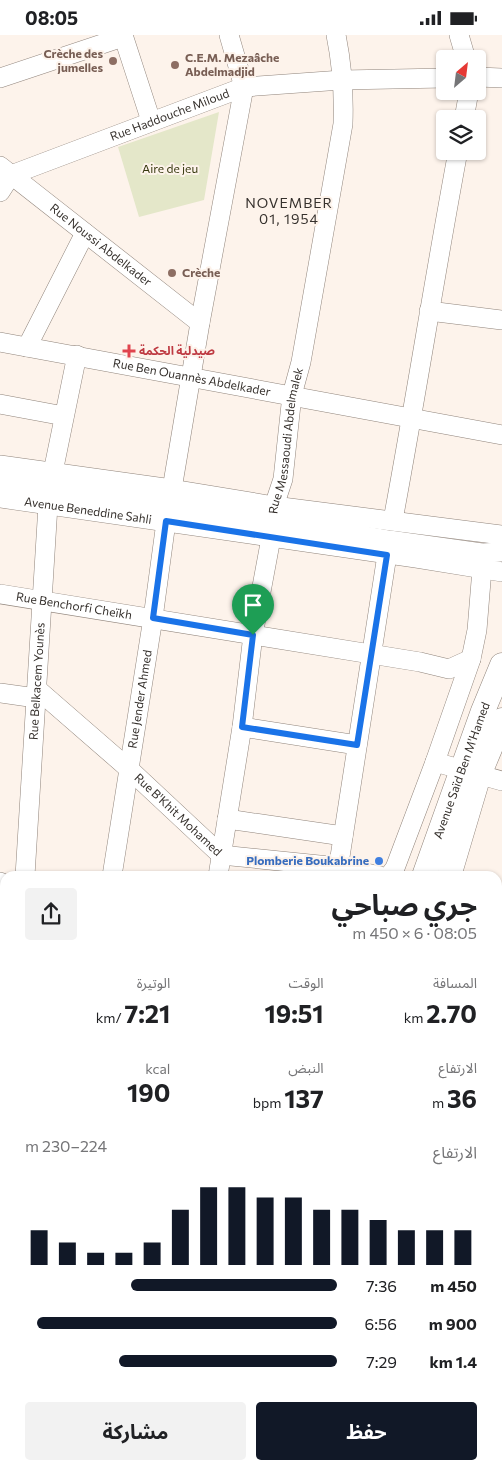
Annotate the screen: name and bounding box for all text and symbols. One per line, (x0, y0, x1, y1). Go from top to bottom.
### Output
text: 08:05 (25, 6, 78, 29)
place label: Crèche des jumelles (43, 46, 103, 74)
place label: C.E.M. Mezaâche Abdelmadjid (185, 50, 279, 78)
north arrow (436, 50, 486, 100)
map controls (436, 50, 486, 160)
marker: Crèche des jumelles (107, 55, 119, 67)
marker: C.E.M. Mezaâche Abdelmadjid (169, 59, 181, 71)
street label: Rue Haddouche Miloud (108, 85, 231, 143)
button: layers (436, 110, 486, 160)
park label: Aire de jeu (142, 161, 198, 175)
district label: NOVEMBER 01, 1954 (245, 194, 333, 227)
street label: Rue Noussi Abdelkader (48, 200, 155, 289)
place label: Crèche (182, 265, 220, 279)
marker: Crèche (166, 267, 178, 279)
place label: صيدلية الحكمة (139, 343, 215, 358)
marker: صيدلية الحكمة (123, 345, 135, 357)
street label: Rue Ben Ouannès Abdelkader (112, 355, 272, 398)
street label: Rue Messaoudi Abdelmalek (265, 365, 305, 514)
street label: Avenue Beneddine Sahli (24, 494, 153, 526)
pin (232, 584, 274, 635)
street label: Rue Benchorfi Cheïkh (15, 589, 133, 621)
icon: arrive (239, 591, 267, 619)
street label: Rue Belkacem Younès (25, 622, 47, 740)
street label: Rue Jender Ahmed (124, 649, 154, 749)
street label: Avenue Saïd Ben M'Hamed (430, 700, 492, 841)
street label: Rue B'Khit Mohamed (132, 770, 225, 858)
place label: Plomberie Boukabrine (246, 853, 369, 867)
marker: Plomberie Boukabrine (373, 855, 385, 867)
text: جري صباحي (332, 887, 477, 921)
button: share (25, 888, 77, 940)
text: 08:05 · 6 × 450 m (352, 923, 477, 942)
text: الوتيرة (137, 974, 170, 991)
text: الوقت (289, 974, 324, 991)
text: المسافة (433, 974, 477, 991)
text: 7:21 (124, 998, 170, 1028)
text: 19:51 (264, 998, 324, 1028)
text: 2.70 (426, 998, 477, 1028)
text: /km (96, 1009, 124, 1026)
text: km (404, 1009, 426, 1026)
text: النبض (288, 1059, 324, 1076)
text: الارتفاع (439, 1059, 477, 1076)
text: kcal (145, 1060, 170, 1077)
text: 190 (127, 1077, 170, 1107)
text: 137 (284, 1083, 324, 1113)
text: 36 (447, 1083, 477, 1113)
text: bpm (253, 1094, 284, 1111)
text: m (432, 1094, 447, 1111)
text: 224–230 m (25, 1136, 107, 1155)
text: الارتفاع (433, 1142, 477, 1161)
text: 7:36 (366, 1276, 397, 1295)
text: 450 m (430, 1276, 477, 1295)
text: 6:56 (365, 1314, 397, 1333)
text: 900 m (429, 1314, 477, 1333)
text: 7:29 (366, 1352, 397, 1371)
text: 1.4 km (430, 1352, 477, 1371)
button: مشاركة (25, 1402, 246, 1460)
button: حفظ (256, 1402, 477, 1460)

